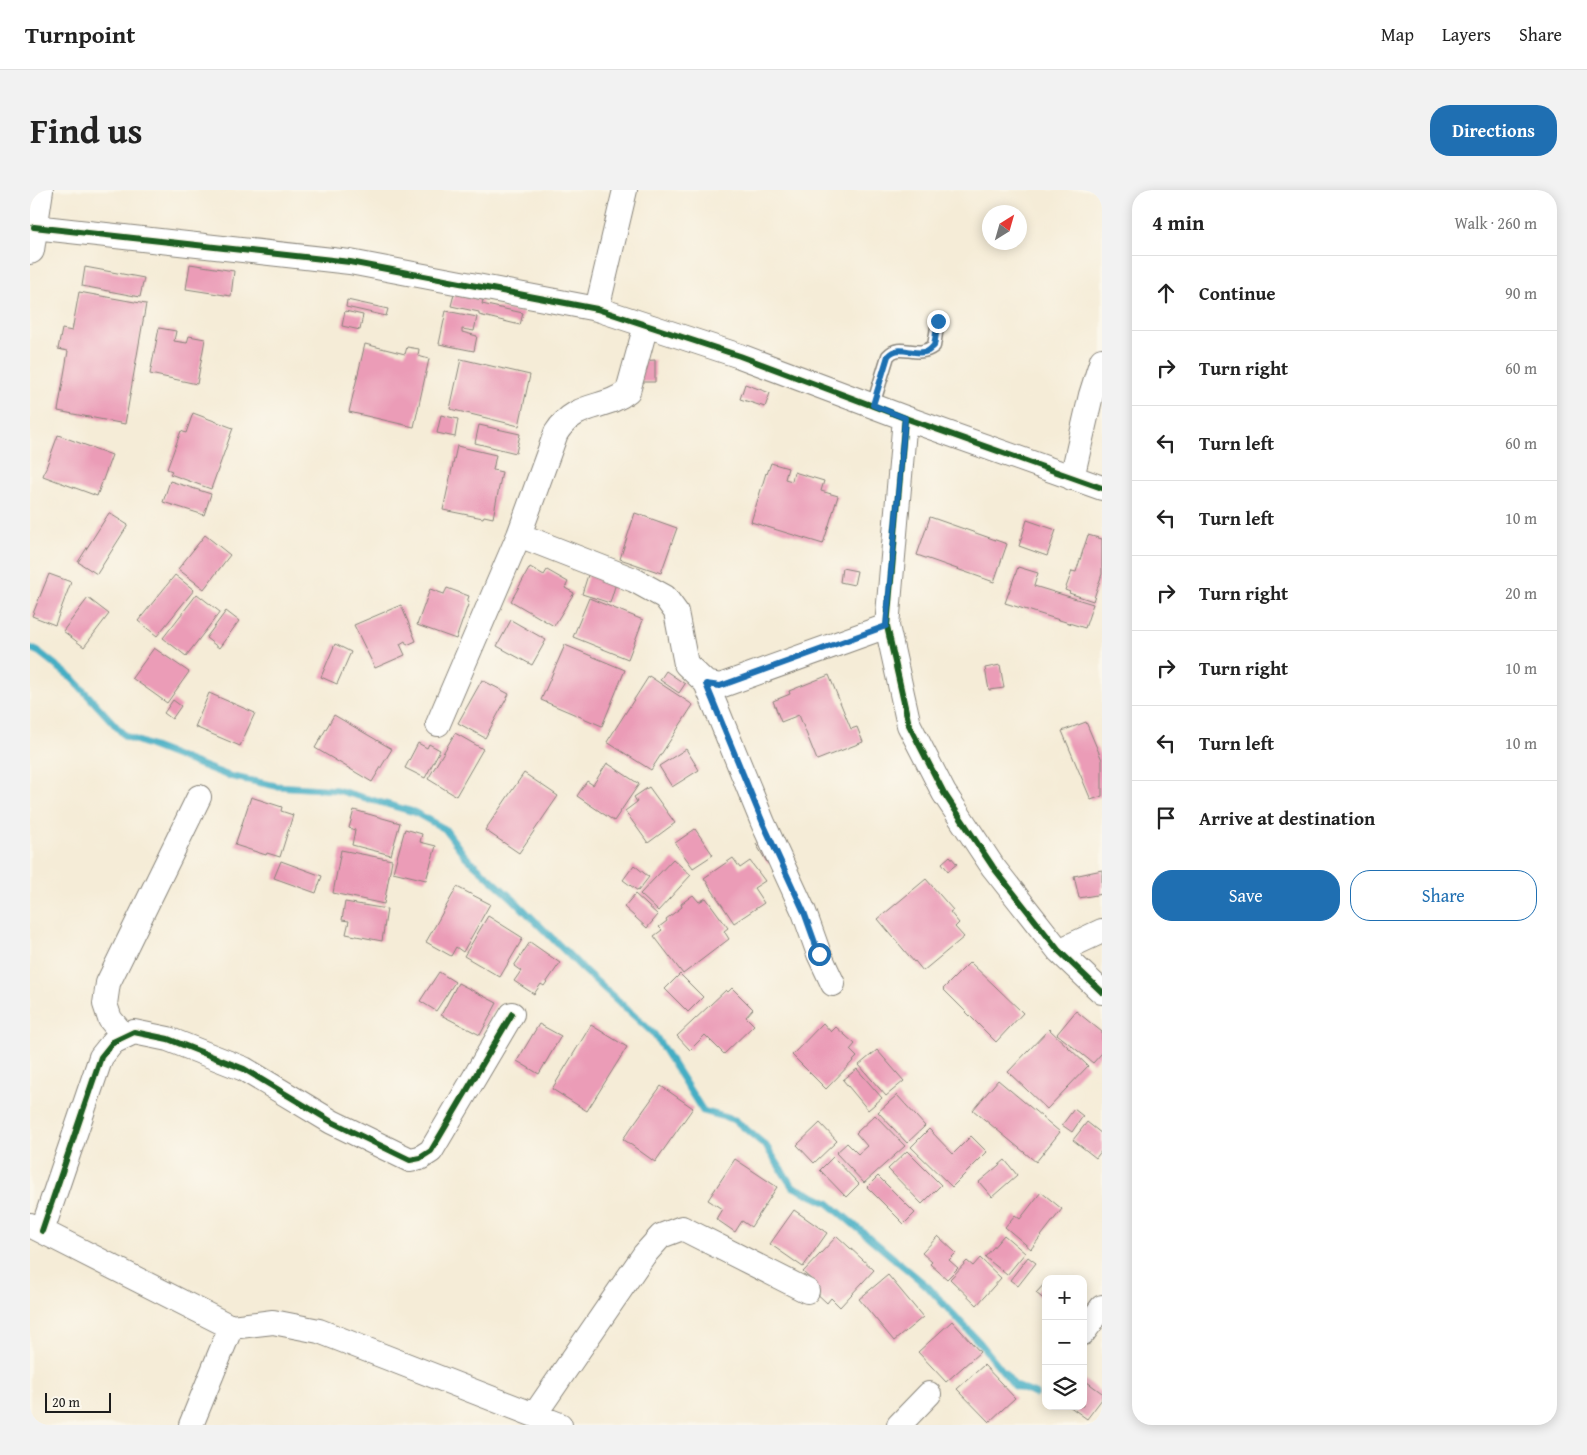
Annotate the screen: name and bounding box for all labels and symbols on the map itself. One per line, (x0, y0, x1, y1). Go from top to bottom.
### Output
north arrow (982, 205, 1027, 250)
route end (927, 310, 950, 333)
route start (808, 943, 831, 966)
scale bar (45, 1390, 111, 1413)

